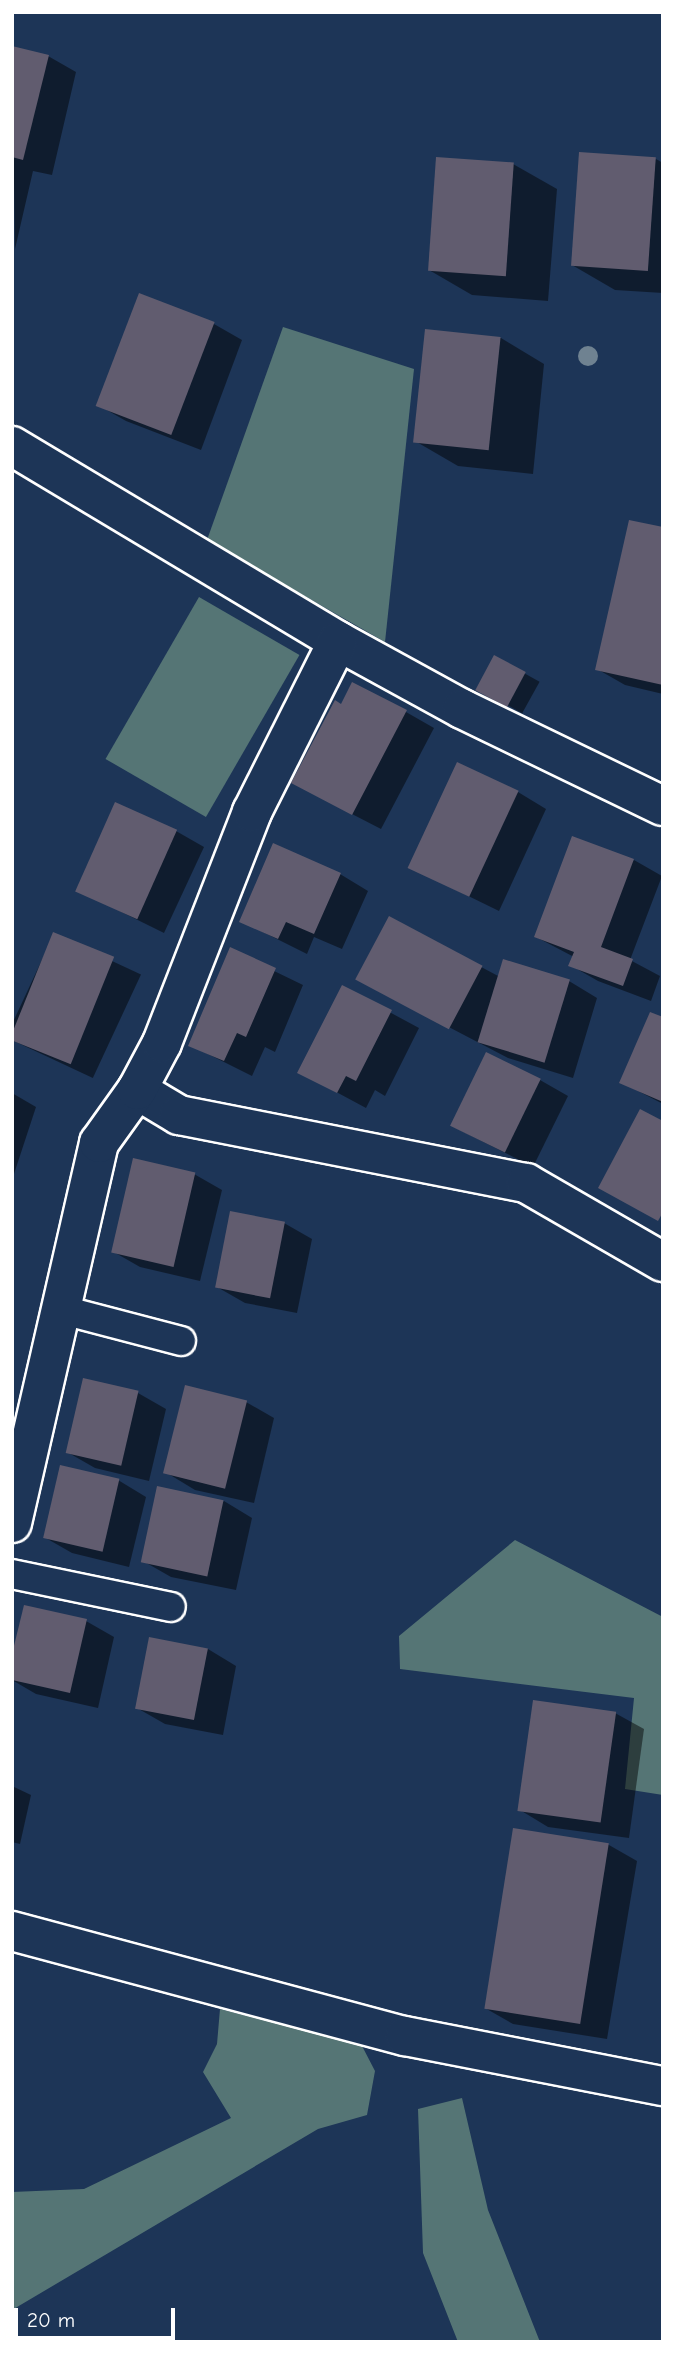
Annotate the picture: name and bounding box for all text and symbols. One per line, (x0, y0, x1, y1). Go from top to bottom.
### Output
scale bar (18, 2294, 178, 2338)
text: 20 m (27, 2308, 75, 2332)

